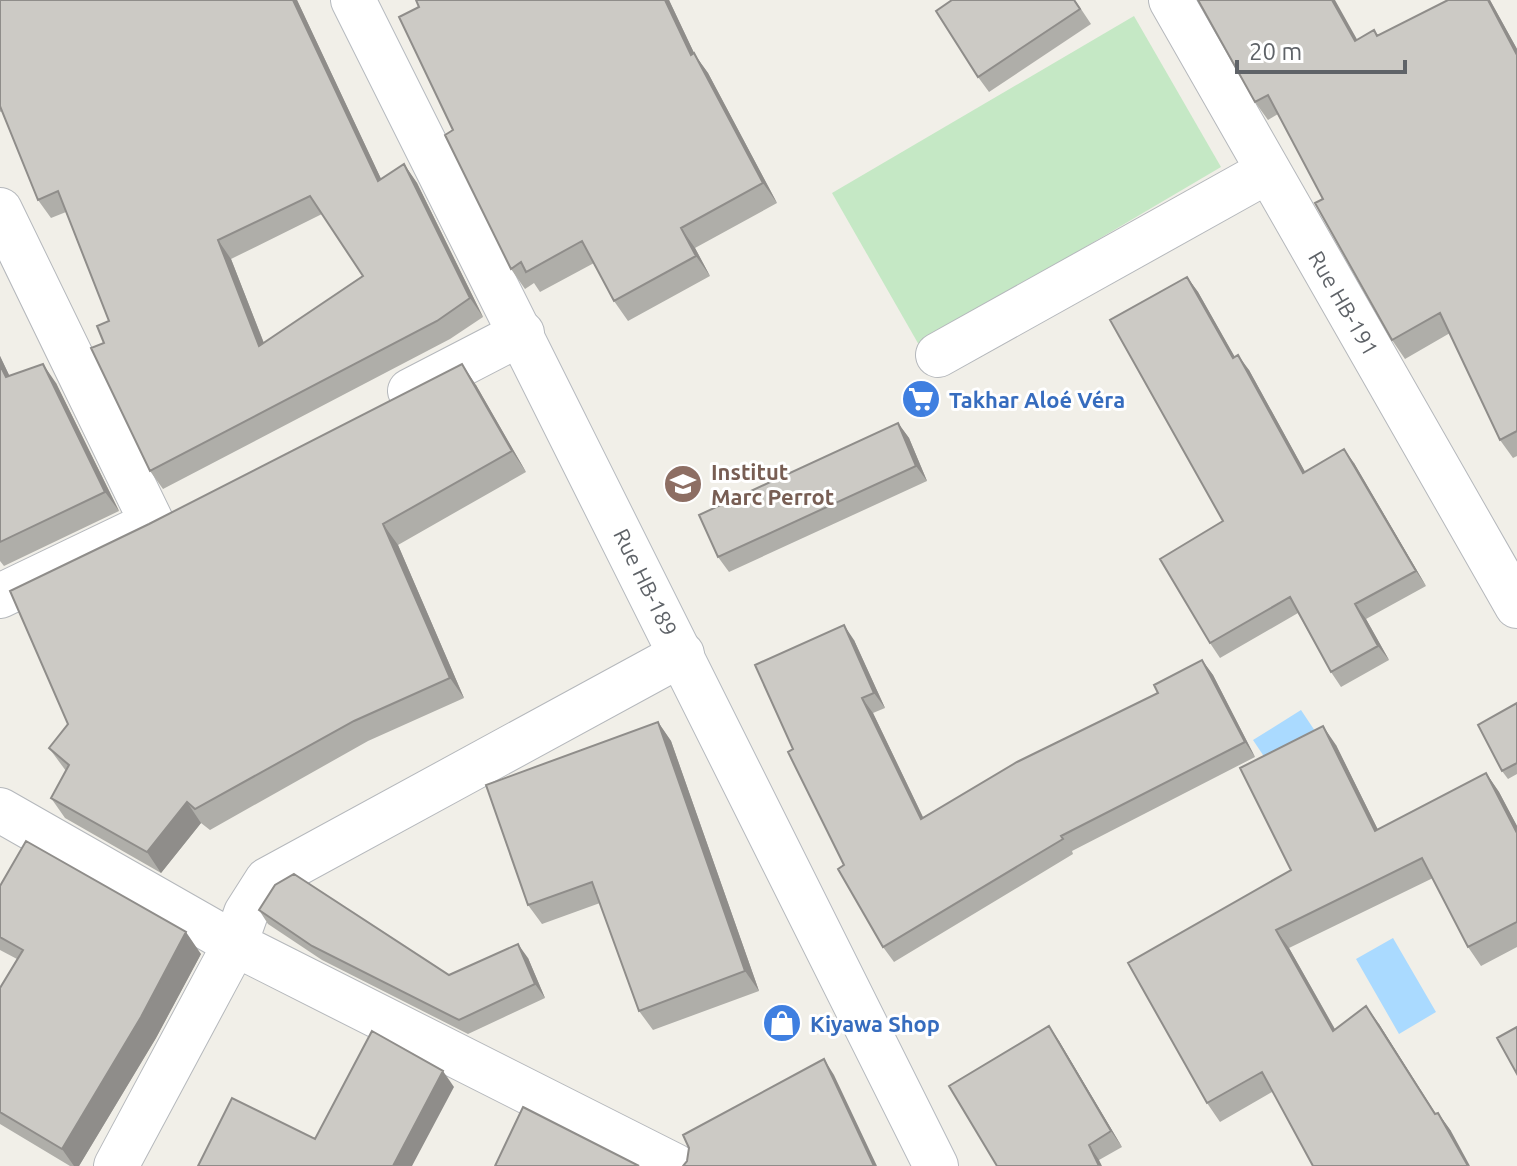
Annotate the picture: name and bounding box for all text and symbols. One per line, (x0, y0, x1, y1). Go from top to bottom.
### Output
scale bar (1237, 24, 1405, 74)
text: 20 m (1249, 38, 1302, 65)
street label: Rue HB-191 (1304, 246, 1384, 360)
supermarket icon: Takhar Aloé Véra (900, 378, 942, 420)
place label: Takhar Aloé Véra (949, 387, 1125, 412)
place label: Institut Marc Perrot (711, 459, 834, 509)
school or university icon: Institut Marc Perrot (662, 463, 704, 505)
street label: Rue HB-189 (609, 524, 683, 640)
shop icon: Kiyawa Shop (761, 1002, 803, 1044)
place label: Kiyawa Shop (810, 1011, 940, 1036)

